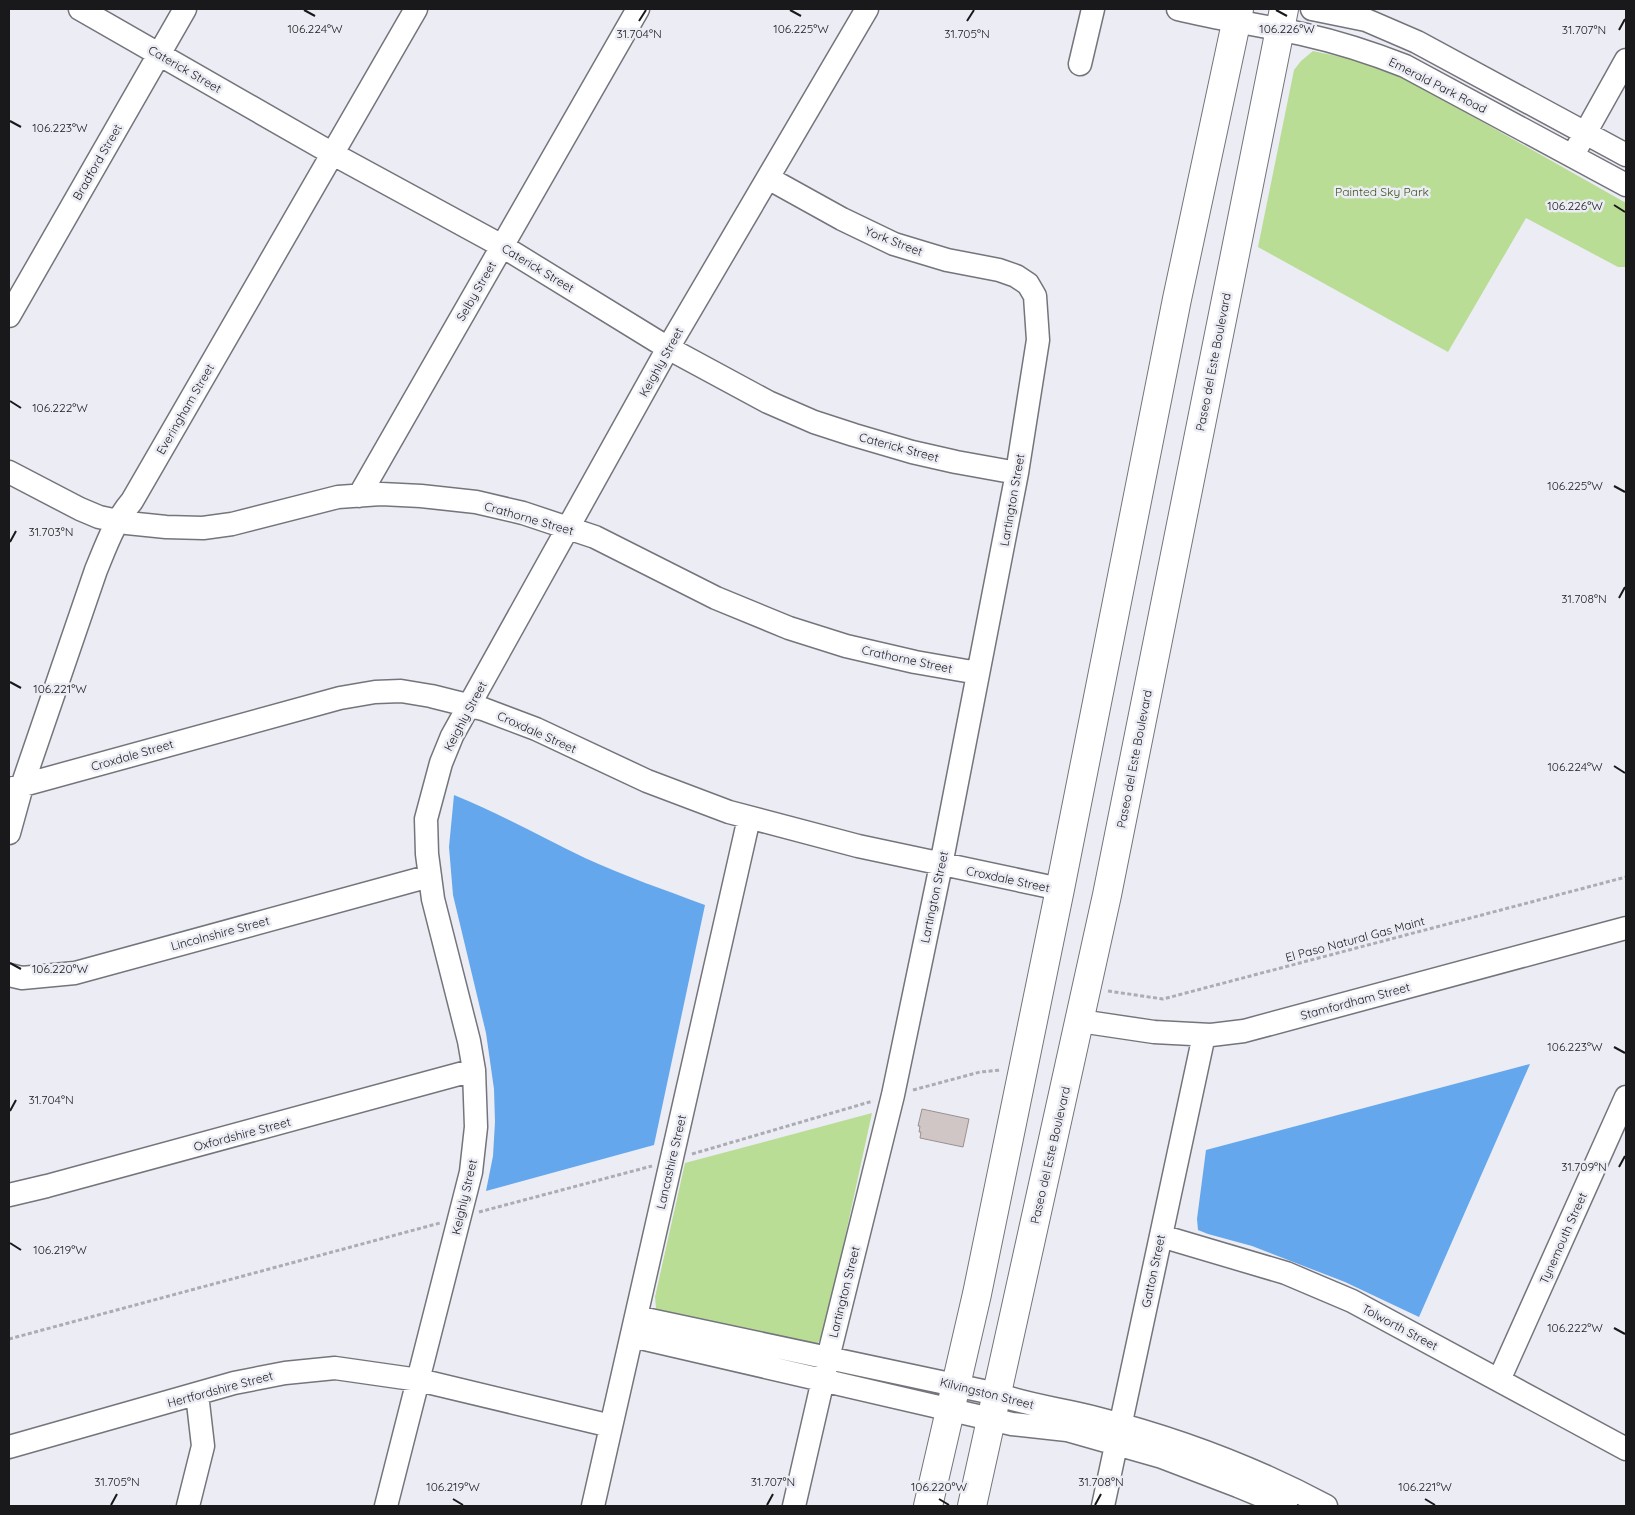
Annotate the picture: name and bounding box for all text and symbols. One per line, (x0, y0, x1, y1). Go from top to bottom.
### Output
text: 106.224°W (287, 21, 343, 36)
text: 106.225°W (773, 21, 829, 36)
text: 106.226°W (1259, 21, 1315, 36)
text: 31.707°N (1562, 22, 1606, 37)
text: 31.704°N (616, 26, 662, 41)
text: 31.705°N (944, 26, 990, 41)
street label: Caterick Street (146, 42, 224, 96)
street label: Emerald Park Road (1387, 54, 1489, 116)
text: 106.223°W (32, 120, 88, 135)
street label: Bradford Street (69, 121, 125, 203)
park label: Painted Sky Park (1335, 184, 1429, 199)
text: 106.226°W (1547, 198, 1603, 213)
street label: York Street (863, 223, 925, 259)
street label: Caterick Street (499, 241, 577, 295)
street label: Selby Street (453, 258, 499, 324)
street label: Paseo del Este Boulevard (1192, 292, 1234, 432)
street label: Keighly Street (636, 325, 686, 399)
street label: Everingham Street (153, 361, 217, 457)
text: 106.222°W (32, 400, 88, 415)
street label: Caterick Street (858, 429, 940, 465)
street label: Lartington Street (996, 453, 1028, 547)
text: 106.225°W (1547, 478, 1603, 493)
street label: Crathorne Street (483, 498, 575, 538)
text: 31.703°N (28, 524, 74, 539)
text: 31.708°N (1561, 591, 1607, 606)
street label: Crathorne Street (860, 642, 954, 676)
street label: Keighly Street (440, 678, 490, 754)
text: 106.221°W (33, 681, 87, 696)
street label: Paseo del Este Boulevard (1113, 689, 1155, 829)
street label: Croxdale Street (495, 708, 579, 756)
street label: Croxdale Street (89, 736, 175, 774)
text: 106.224°W (1547, 759, 1603, 774)
street label: Lartington Street (917, 850, 951, 944)
street label: Croxdale Street (965, 863, 1051, 895)
street label: Lincolnshire Street (169, 913, 271, 953)
street label: El Paso Natural Gas Maint (1284, 913, 1426, 965)
text: 106.220°W (32, 961, 89, 976)
street label: Stamfordham Street (1299, 979, 1411, 1023)
text: 106.223°W (1547, 1039, 1603, 1054)
street label: Paseo del Este Boulevard (1027, 1085, 1073, 1225)
text: 31.704°N (28, 1092, 74, 1107)
street label: Lancashire Street (653, 1113, 689, 1211)
street label: Oxfordshire Street (192, 1114, 292, 1154)
street label: Keighly Street (448, 1158, 480, 1236)
text: 31.709°N (1561, 1159, 1607, 1174)
street label: Tynemouth Street (1536, 1190, 1590, 1286)
street label: Gatton Street (1138, 1233, 1168, 1309)
text: 106.219°W (33, 1242, 87, 1257)
street label: Lartington Street (825, 1245, 863, 1339)
street label: Tolworth Street (1360, 1301, 1440, 1353)
text: 106.222°W (1547, 1320, 1603, 1335)
street label: Hertfordshire Street (166, 1368, 274, 1410)
street label: Kilvingston Street (938, 1374, 1036, 1412)
text: 31.705°N (94, 1474, 140, 1489)
text: 31.707°N (751, 1474, 795, 1489)
text: 31.708°N (1078, 1474, 1124, 1489)
text: 106.219°W (426, 1479, 480, 1494)
text: 106.220°W (911, 1479, 968, 1494)
text: 106.221°W (1398, 1479, 1452, 1494)

